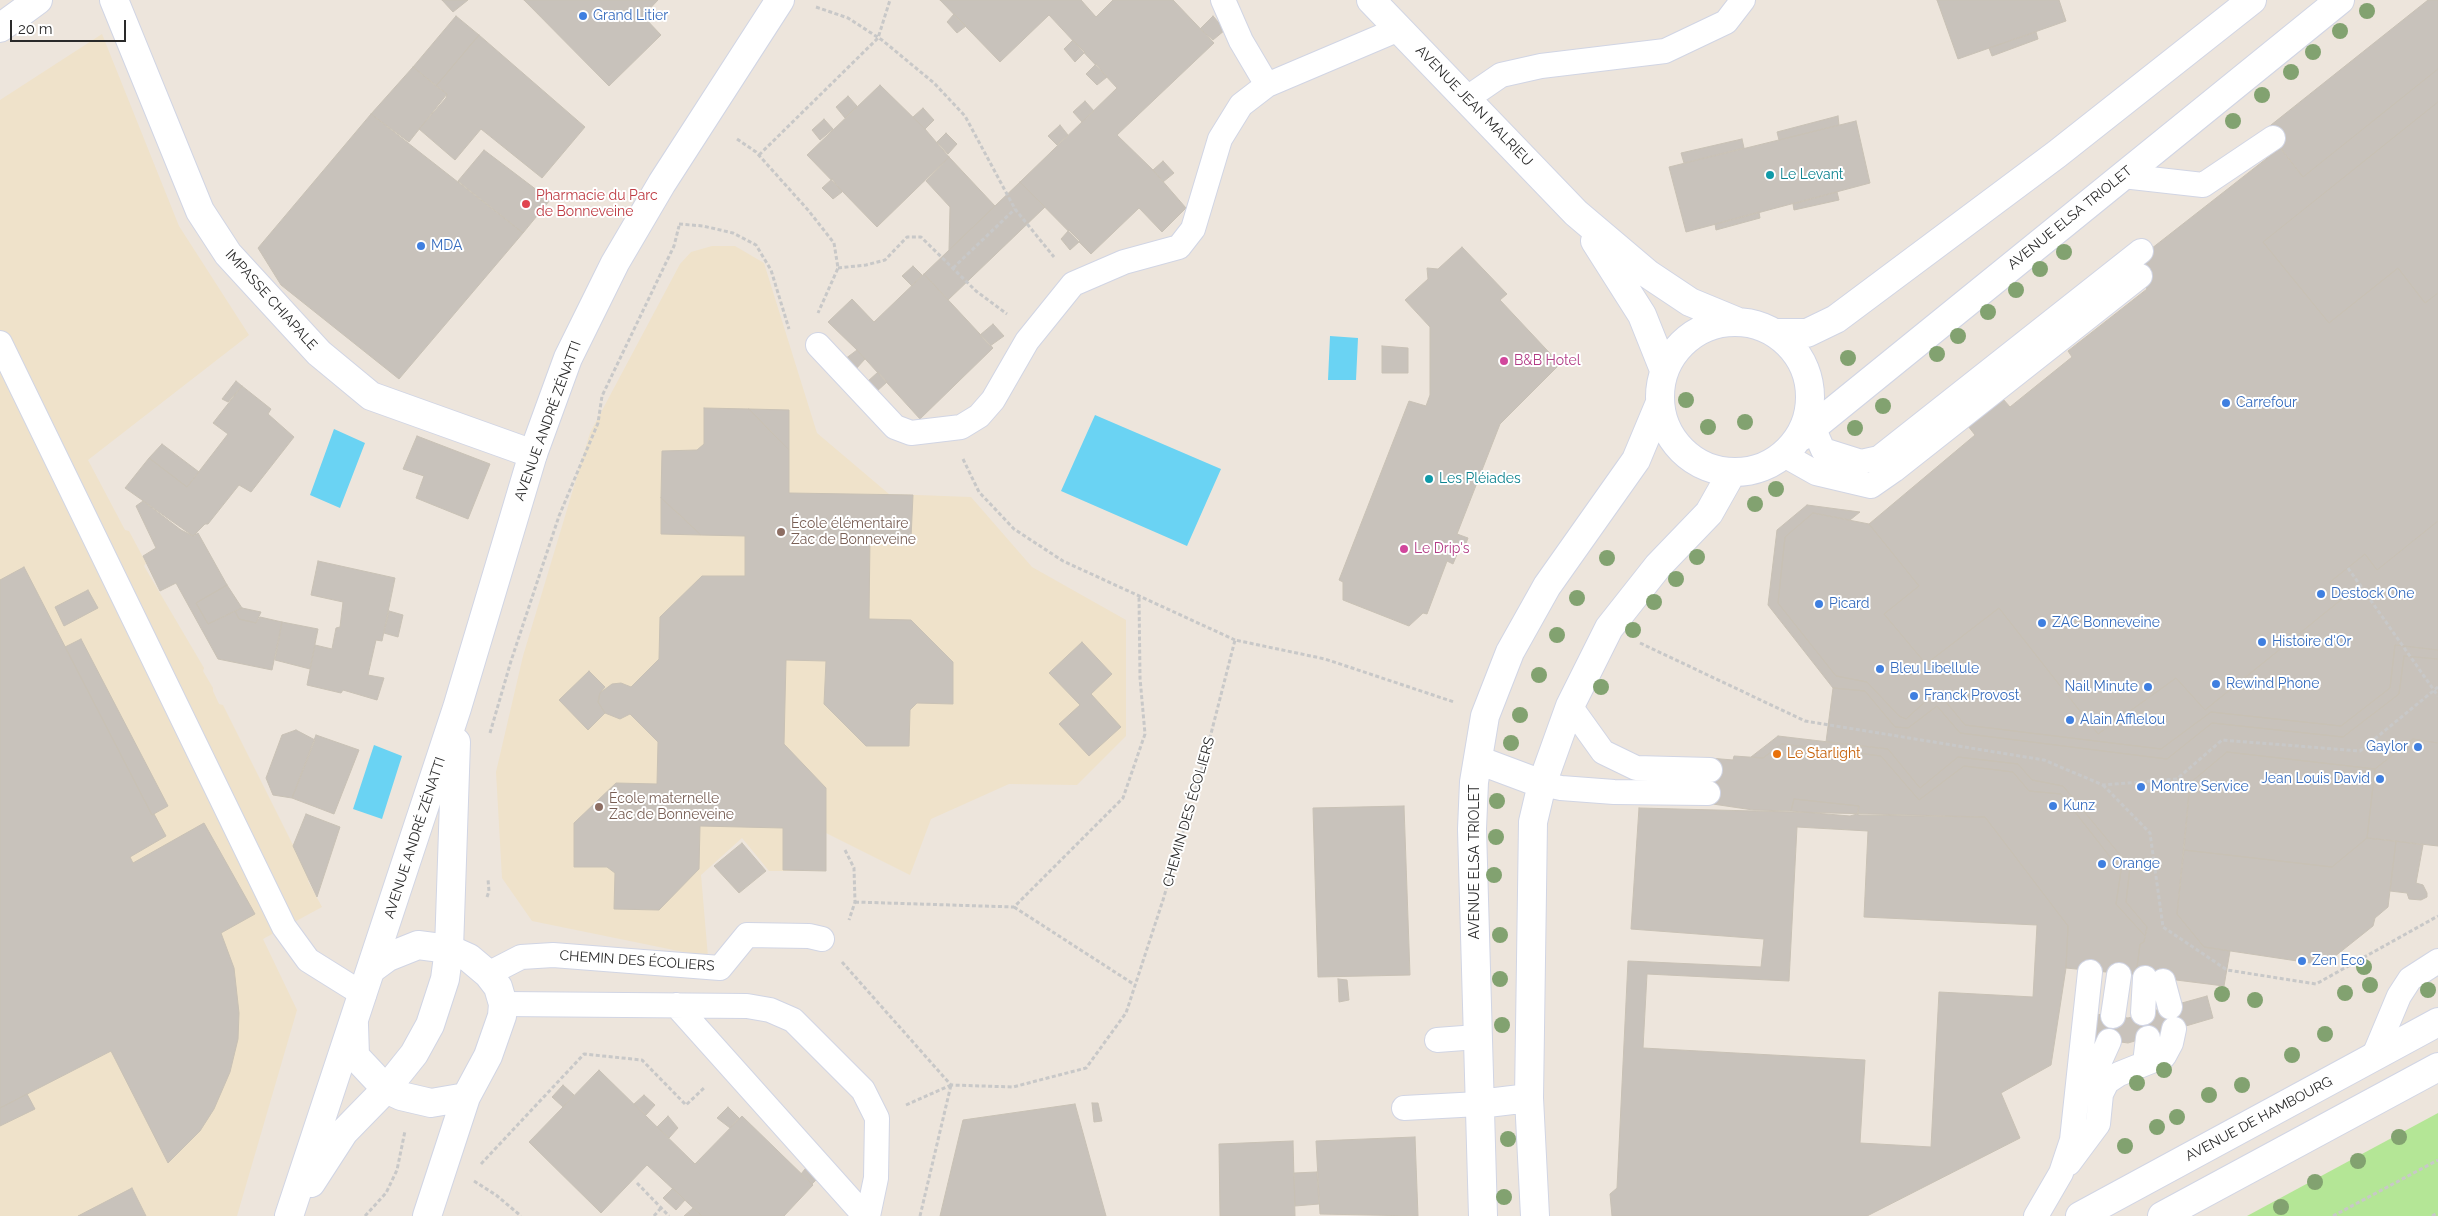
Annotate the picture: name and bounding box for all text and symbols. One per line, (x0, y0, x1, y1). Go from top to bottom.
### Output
place label: Grand Litier (593, 8, 668, 24)
scale bar (12, 10, 129, 42)
marker: Grand Litier (577, 10, 589, 22)
text: 20 m (18, 20, 53, 38)
street label: AVENUE JEAN MALRIEU (1412, 42, 1536, 170)
street label: AVENUE ELSA TRIOLET (2004, 163, 2136, 273)
place label: Le Levant (1780, 167, 1844, 183)
marker: Le Levant (1764, 169, 1776, 181)
place label: Pharmacie du Parc de Bonneveine (536, 188, 658, 220)
marker: Pharmacie du Parc de Bonneveine (520, 198, 532, 210)
place label: MDA (431, 238, 462, 254)
marker: MDA (415, 240, 427, 252)
street label: IMPASSE CHIAPALE (222, 246, 320, 354)
street label: AVENUE ANDRÉ ZÉNATTI (511, 339, 585, 503)
place label: B&B Hotel (1514, 353, 1581, 369)
marker: B&B Hotel (1498, 355, 1510, 367)
place label: Carrefour (2236, 395, 2297, 411)
marker: Carrefour (2220, 397, 2232, 409)
place label: Les Pléiades (1439, 471, 1521, 487)
marker: Les Pléiades (1423, 473, 1435, 485)
place label: École élémentaire Zac de Bonneveine (791, 516, 916, 548)
marker: École élémentaire Zac de Bonneveine (775, 526, 787, 538)
place label: Le Drip's (1414, 541, 1470, 557)
marker: Le Drip's (1398, 543, 1410, 555)
place label: Destock One (2331, 586, 2414, 602)
marker: Destock One (2315, 588, 2327, 600)
place label: Picard (1829, 596, 1870, 612)
marker: Picard (1813, 598, 1825, 610)
place label: ZAC Bonneveine (2052, 615, 2160, 631)
marker: ZAC Bonneveine (2036, 617, 2048, 629)
place label: Histoire d'Or (2272, 634, 2351, 650)
marker: Histoire d'Or (2256, 636, 2268, 648)
place label: Bleu Libellule (1890, 661, 1979, 677)
marker: Bleu Libellule (1874, 663, 1886, 675)
place label: Rewind Phone (2226, 676, 2319, 692)
marker: Rewind Phone (2210, 678, 2222, 690)
place label: Nail Minute (2065, 679, 2138, 695)
marker: Nail Minute (2142, 681, 2154, 693)
place label: Franck Provost (1924, 688, 2020, 704)
marker: Franck Provost (1908, 690, 1920, 702)
place label: Alain Afflelou (2080, 712, 2165, 728)
marker: Alain Afflelou (2064, 714, 2076, 726)
street label: CHEMIN DES ÉCOLIERS (1160, 735, 1218, 889)
place label: Gaylor (2366, 739, 2408, 755)
marker: Gaylor (2412, 741, 2424, 753)
place label: Le Starlight (1787, 746, 1861, 762)
marker: Le Starlight (1771, 748, 1783, 760)
street label: AVENUE ANDRÉ ZÉNATTI (381, 755, 449, 921)
place label: Jean Louis David (2261, 771, 2370, 787)
marker: Jean Louis David (2374, 773, 2386, 785)
place label: Montre Service (2151, 779, 2249, 795)
marker: Montre Service (2135, 781, 2147, 793)
street label: AVENUE ELSA TRIOLET (1467, 784, 1483, 940)
place label: École maternelle Zac de Bonneveine (609, 791, 734, 824)
place label: Kunz (2063, 798, 2095, 814)
marker: Kunz (2047, 800, 2059, 812)
marker: École maternelle Zac de Bonneveine (593, 801, 605, 813)
place label: Orange (2112, 856, 2160, 872)
marker: Orange (2096, 858, 2108, 870)
street label: CHEMIN DES ÉCOLIERS (559, 947, 715, 975)
place label: Zen Eco (2312, 953, 2365, 969)
marker: Zen Eco (2296, 955, 2308, 967)
street label: AVENUE DE HAMBOURG (2183, 1073, 2335, 1165)

